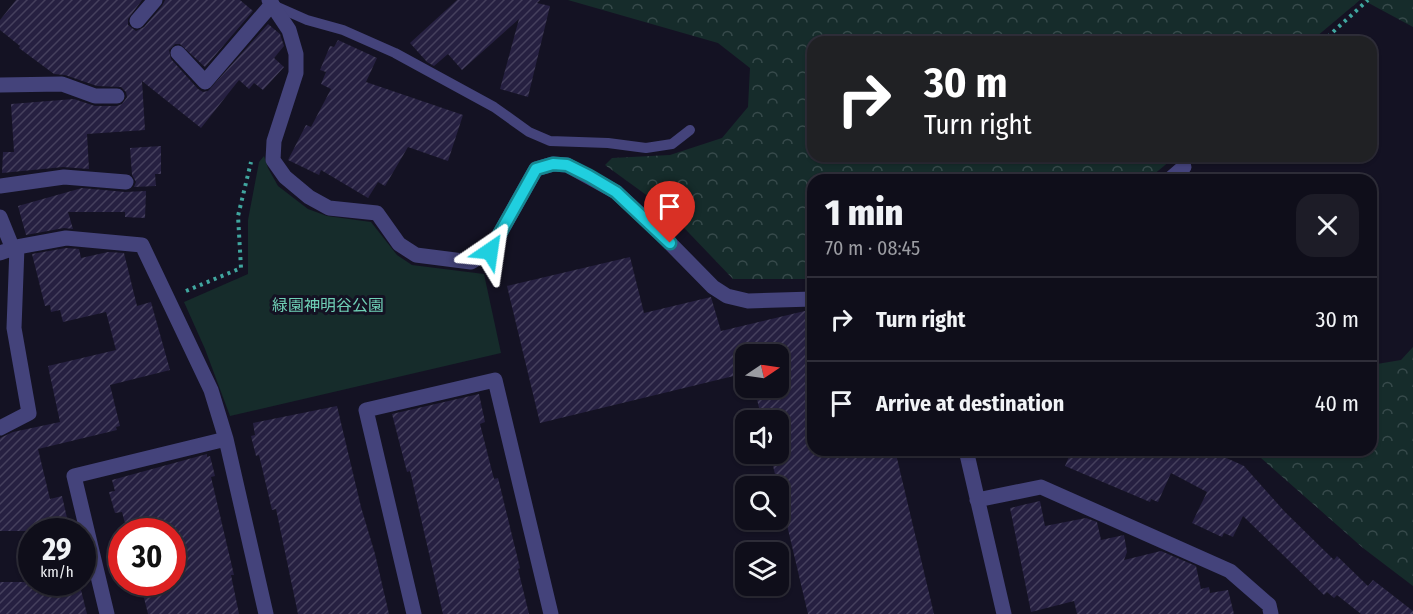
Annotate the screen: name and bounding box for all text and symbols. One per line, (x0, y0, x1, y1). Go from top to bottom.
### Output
text: 30 m (924, 58, 1008, 108)
icon: right (825, 60, 903, 138)
text: Turn right (924, 109, 1032, 141)
pin (644, 181, 695, 243)
icon: arrive (653, 190, 686, 223)
text: 1 min (825, 191, 903, 235)
button: close (1296, 194, 1359, 257)
position arrow (458, 219, 522, 283)
text: 70 m · 08:45 (825, 236, 920, 260)
park label: 緑園神明谷公園 (272, 296, 384, 315)
icon: right (825, 303, 858, 336)
text: Turn right (876, 306, 965, 333)
text: 30 m (1316, 306, 1359, 333)
north arrow (735, 344, 789, 398)
map controls (735, 344, 789, 596)
icon: arrive (825, 387, 858, 420)
text: Arrive at destination (876, 390, 1064, 417)
text: 40 m (1315, 390, 1359, 417)
button: sound (735, 410, 789, 464)
button: search (735, 476, 789, 530)
speed limit sign: 30 (108, 518, 186, 596)
text: 29 (42, 532, 72, 568)
button: layers (735, 542, 789, 596)
text: km/h (40, 563, 74, 581)

